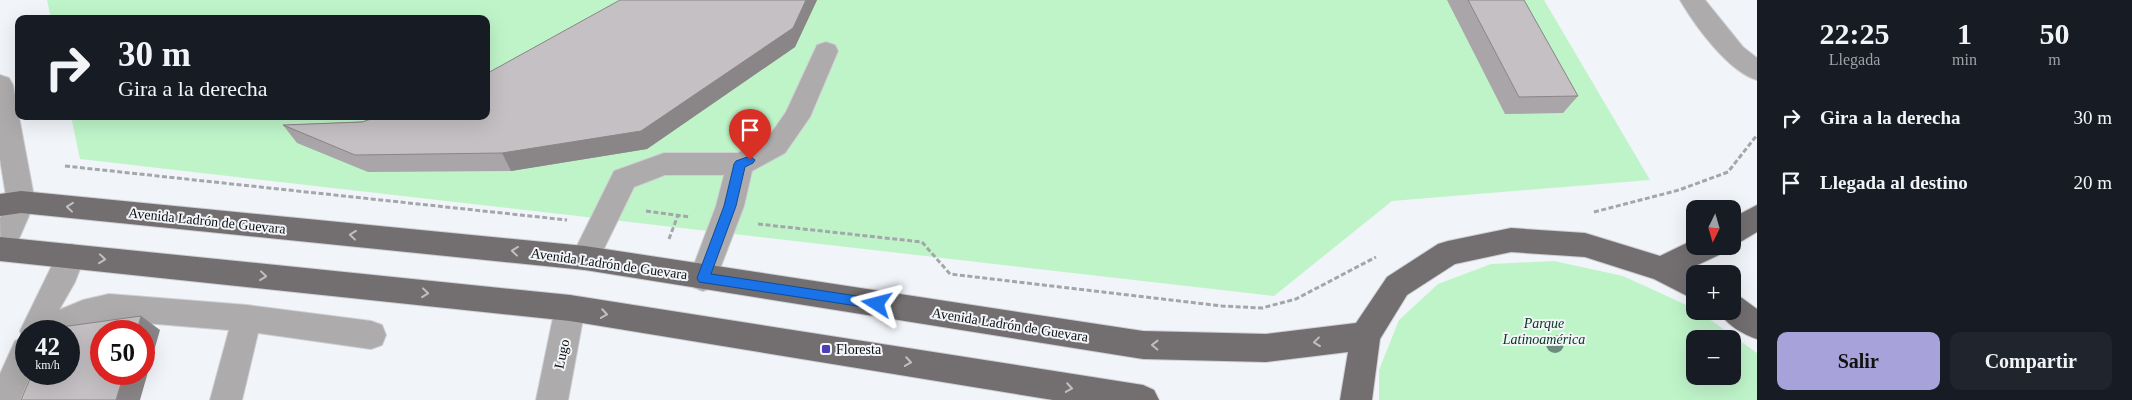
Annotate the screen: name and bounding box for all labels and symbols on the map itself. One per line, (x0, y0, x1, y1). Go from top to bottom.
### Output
pin (729, 109, 771, 160)
north arrow (1686, 200, 1741, 255)
one-way arrow (66, 202, 74, 213)
street label: Avenida Ladrón de Guevara (128, 205, 287, 237)
one-way arrow (349, 230, 357, 241)
one-way arrow (510, 246, 518, 257)
street label: Avenida Ladrón de Guevara (530, 246, 689, 283)
one-way arrow (98, 253, 106, 264)
one-way arrow (260, 270, 268, 281)
position arrow (850, 277, 902, 329)
one-way arrow (421, 287, 429, 298)
street label: Avenida Ladrón de Guevara (931, 305, 1090, 345)
one-way arrow (599, 308, 608, 318)
park label: Parque Latinoamérica (1502, 316, 1585, 347)
speed limit sign: 50 (90, 320, 155, 385)
one-way arrow (1313, 336, 1321, 347)
street label: Lugo (552, 338, 572, 370)
one-way arrow (1151, 340, 1159, 351)
place label: Floresta (836, 342, 882, 357)
marker: Floresta (820, 343, 832, 355)
one-way arrow (904, 357, 913, 367)
one-way arrow (1065, 382, 1073, 393)

